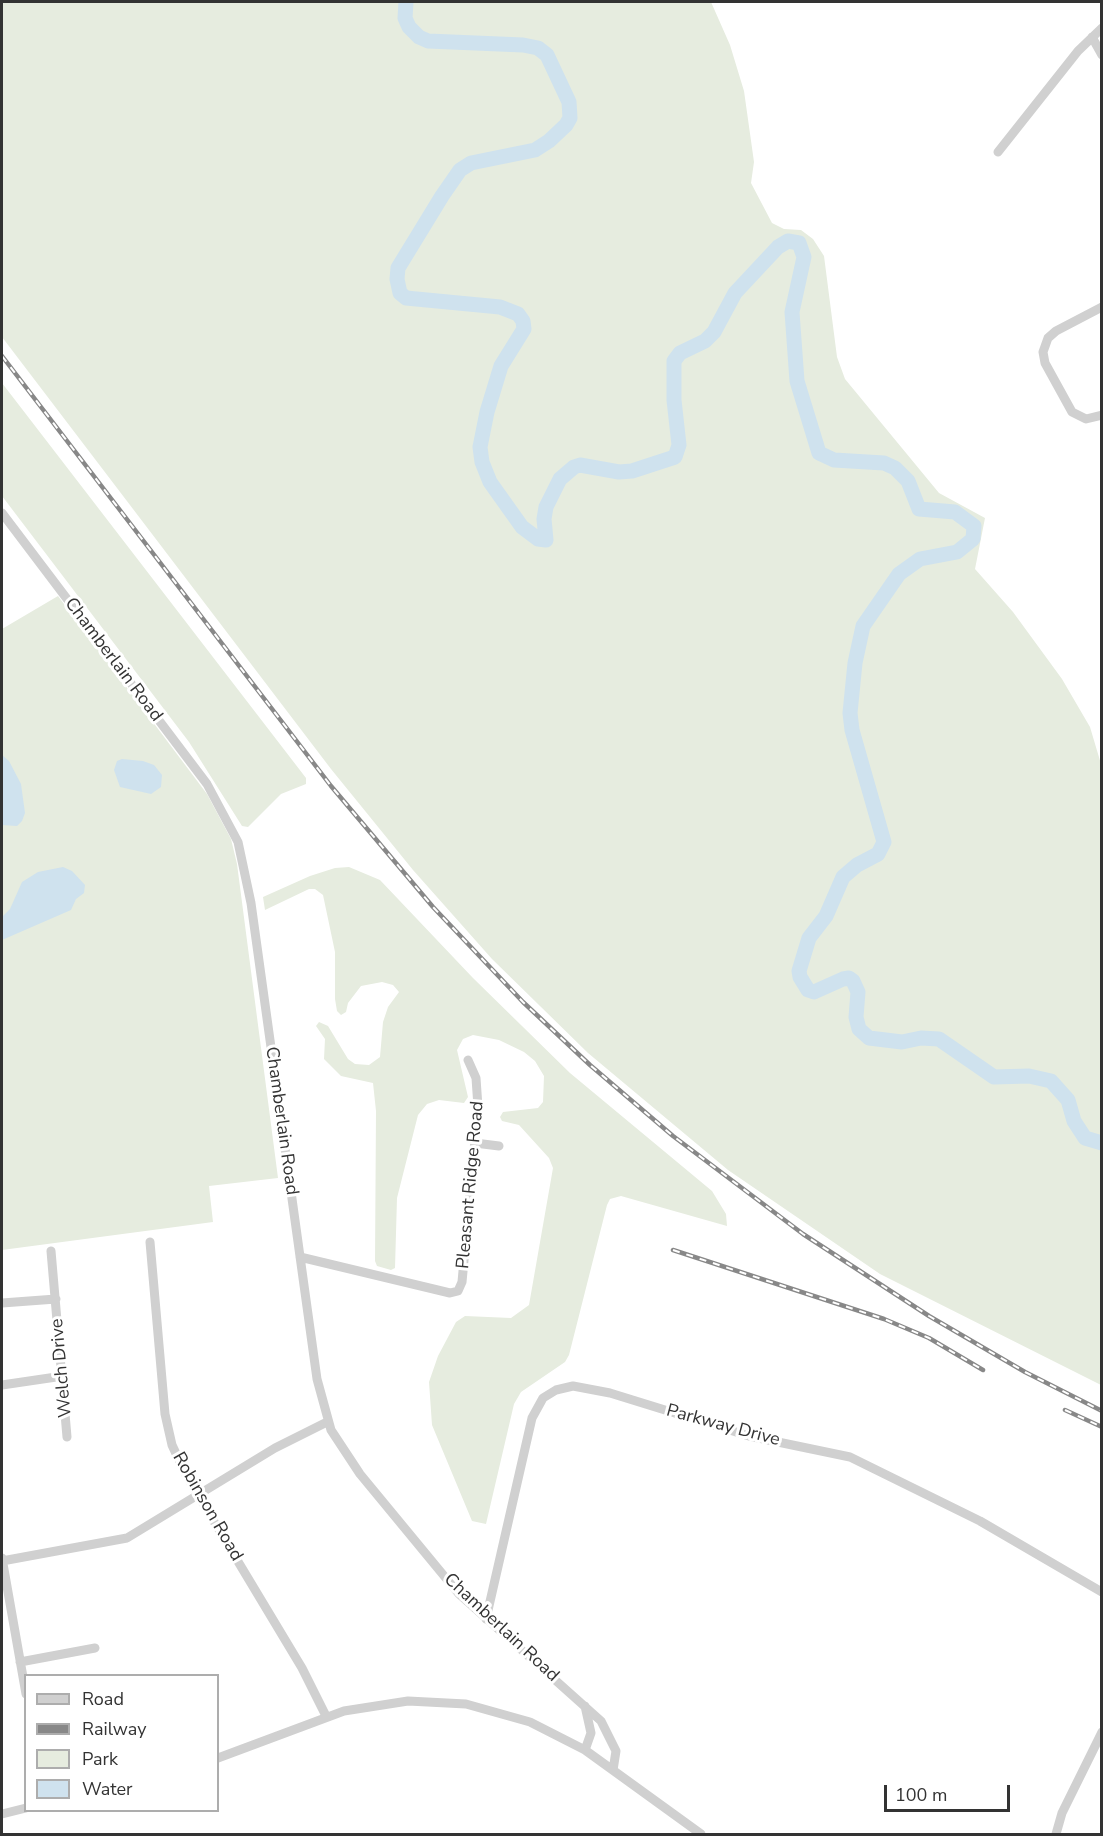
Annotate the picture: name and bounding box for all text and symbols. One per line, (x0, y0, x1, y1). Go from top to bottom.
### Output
street label: Chamberlain Road (59, 594, 167, 726)
street label: Chamberlain Road (260, 1045, 302, 1197)
street label: Pleasant Ridge Road (453, 1100, 489, 1270)
street label: Welch Drive (47, 1318, 77, 1418)
street label: Parkway Drive (664, 1400, 782, 1452)
street label: Robinson Road (167, 1449, 247, 1565)
street label: Chamberlain Road (439, 1569, 563, 1687)
legend (24, 1674, 219, 1812)
text: Road (82, 1687, 124, 1711)
text: Railway (82, 1717, 147, 1741)
text: Park (82, 1747, 118, 1771)
scale bar (887, 1773, 1013, 1811)
text: Water (82, 1777, 133, 1801)
text: 100 m (895, 1783, 947, 1807)

